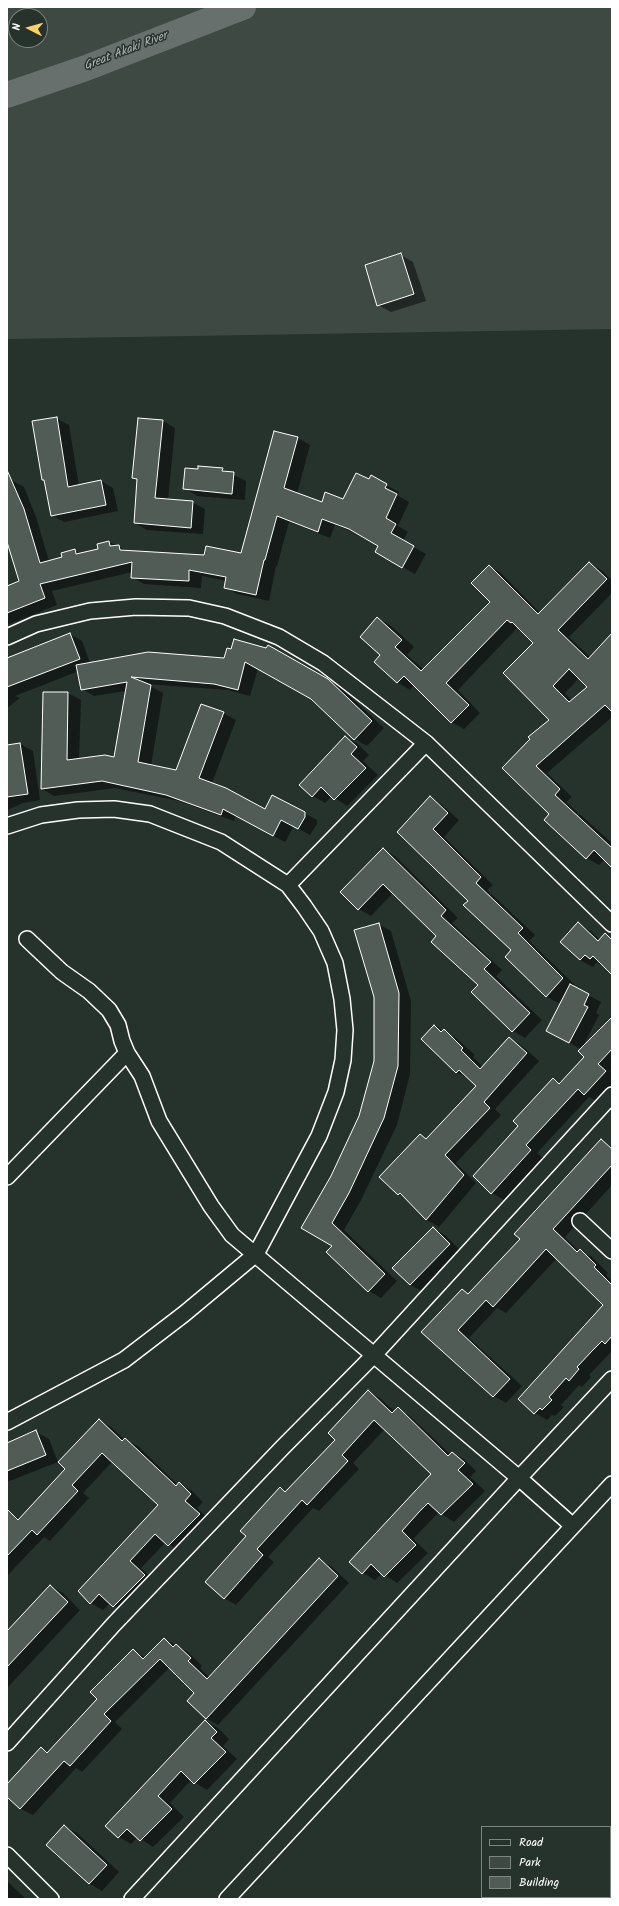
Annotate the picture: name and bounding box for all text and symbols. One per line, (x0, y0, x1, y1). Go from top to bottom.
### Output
north arrow (8, 8, 48, 48)
text: N (8, 22, 26, 31)
water label: Great Akaki River (82, 30, 170, 74)
legend (481, 1826, 611, 1898)
text: Road (519, 1833, 543, 1852)
text: Park (519, 1853, 541, 1872)
text: Building (519, 1873, 559, 1892)

